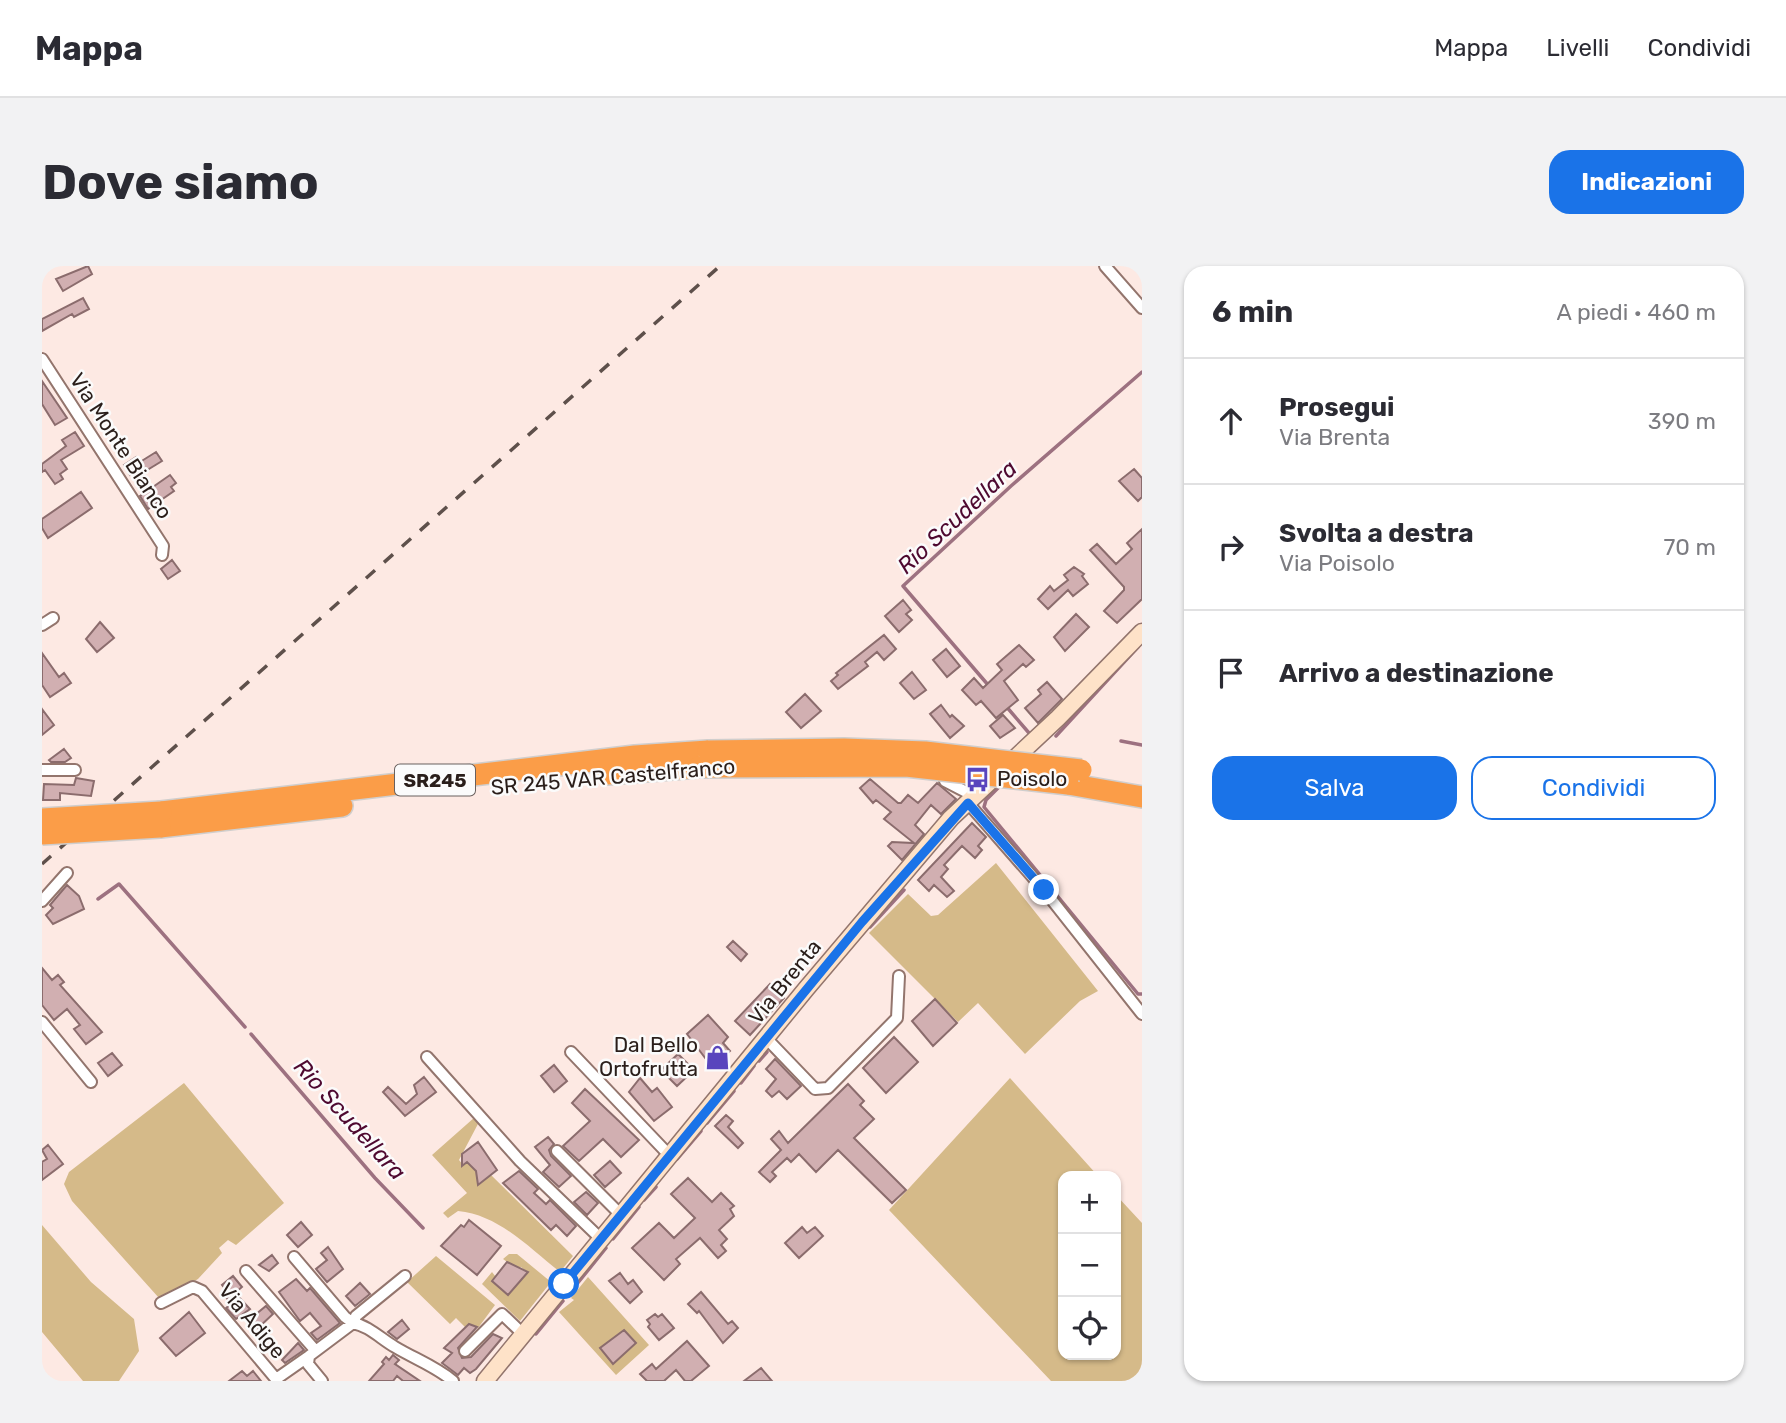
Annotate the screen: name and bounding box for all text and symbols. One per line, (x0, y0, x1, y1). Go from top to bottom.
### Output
text: Mappa (35, 29, 143, 68)
text: Mappa (1434, 34, 1508, 62)
text: Livelli (1546, 34, 1609, 62)
text: Condividi (1647, 34, 1751, 62)
button: Indicazioni (1549, 150, 1744, 214)
text: Dove siamo (42, 153, 319, 211)
text: 6 min (1212, 294, 1293, 330)
text: A piedi · 460 m (1556, 298, 1716, 326)
street label: Via Monte Bianco (65, 368, 178, 523)
text: Prosegui (1279, 392, 1395, 423)
icon: ahead (1212, 402, 1250, 440)
text: 390 m (1648, 407, 1716, 435)
text: Via Brenta (1279, 423, 1390, 451)
water label: Rio Scudellara (891, 454, 1023, 580)
text: Svolta a destra (1279, 518, 1474, 549)
icon: right (1212, 528, 1250, 566)
text: 70 m (1664, 533, 1716, 561)
text: Via Poisolo (1279, 549, 1395, 577)
icon: arrive (1212, 654, 1250, 692)
text: Arrivo a destinazione (1279, 658, 1554, 689)
street label: SR 245 VAR Castelfranco (490, 753, 736, 800)
button: Salva (1212, 756, 1457, 820)
button: Condividi (1471, 756, 1716, 820)
road number: SR245 (395, 765, 475, 796)
bus stop icon: Poisolo (963, 765, 991, 793)
place label: Poisolo (997, 766, 1067, 791)
route end (1028, 874, 1059, 905)
street label: Via Brenta (743, 934, 826, 1029)
place label: Dal Bello Ortofrutta (599, 1032, 698, 1081)
shop icon: Dal Bello Ortofrutta (704, 1043, 732, 1071)
water label: Rio Scudellara (288, 1052, 412, 1186)
map controls (1058, 1171, 1121, 1360)
button: + (1058, 1171, 1121, 1234)
button: − (1058, 1234, 1121, 1297)
route start (548, 1268, 579, 1299)
street label: Via Adige (214, 1278, 291, 1363)
button: locate (1058, 1297, 1121, 1360)

